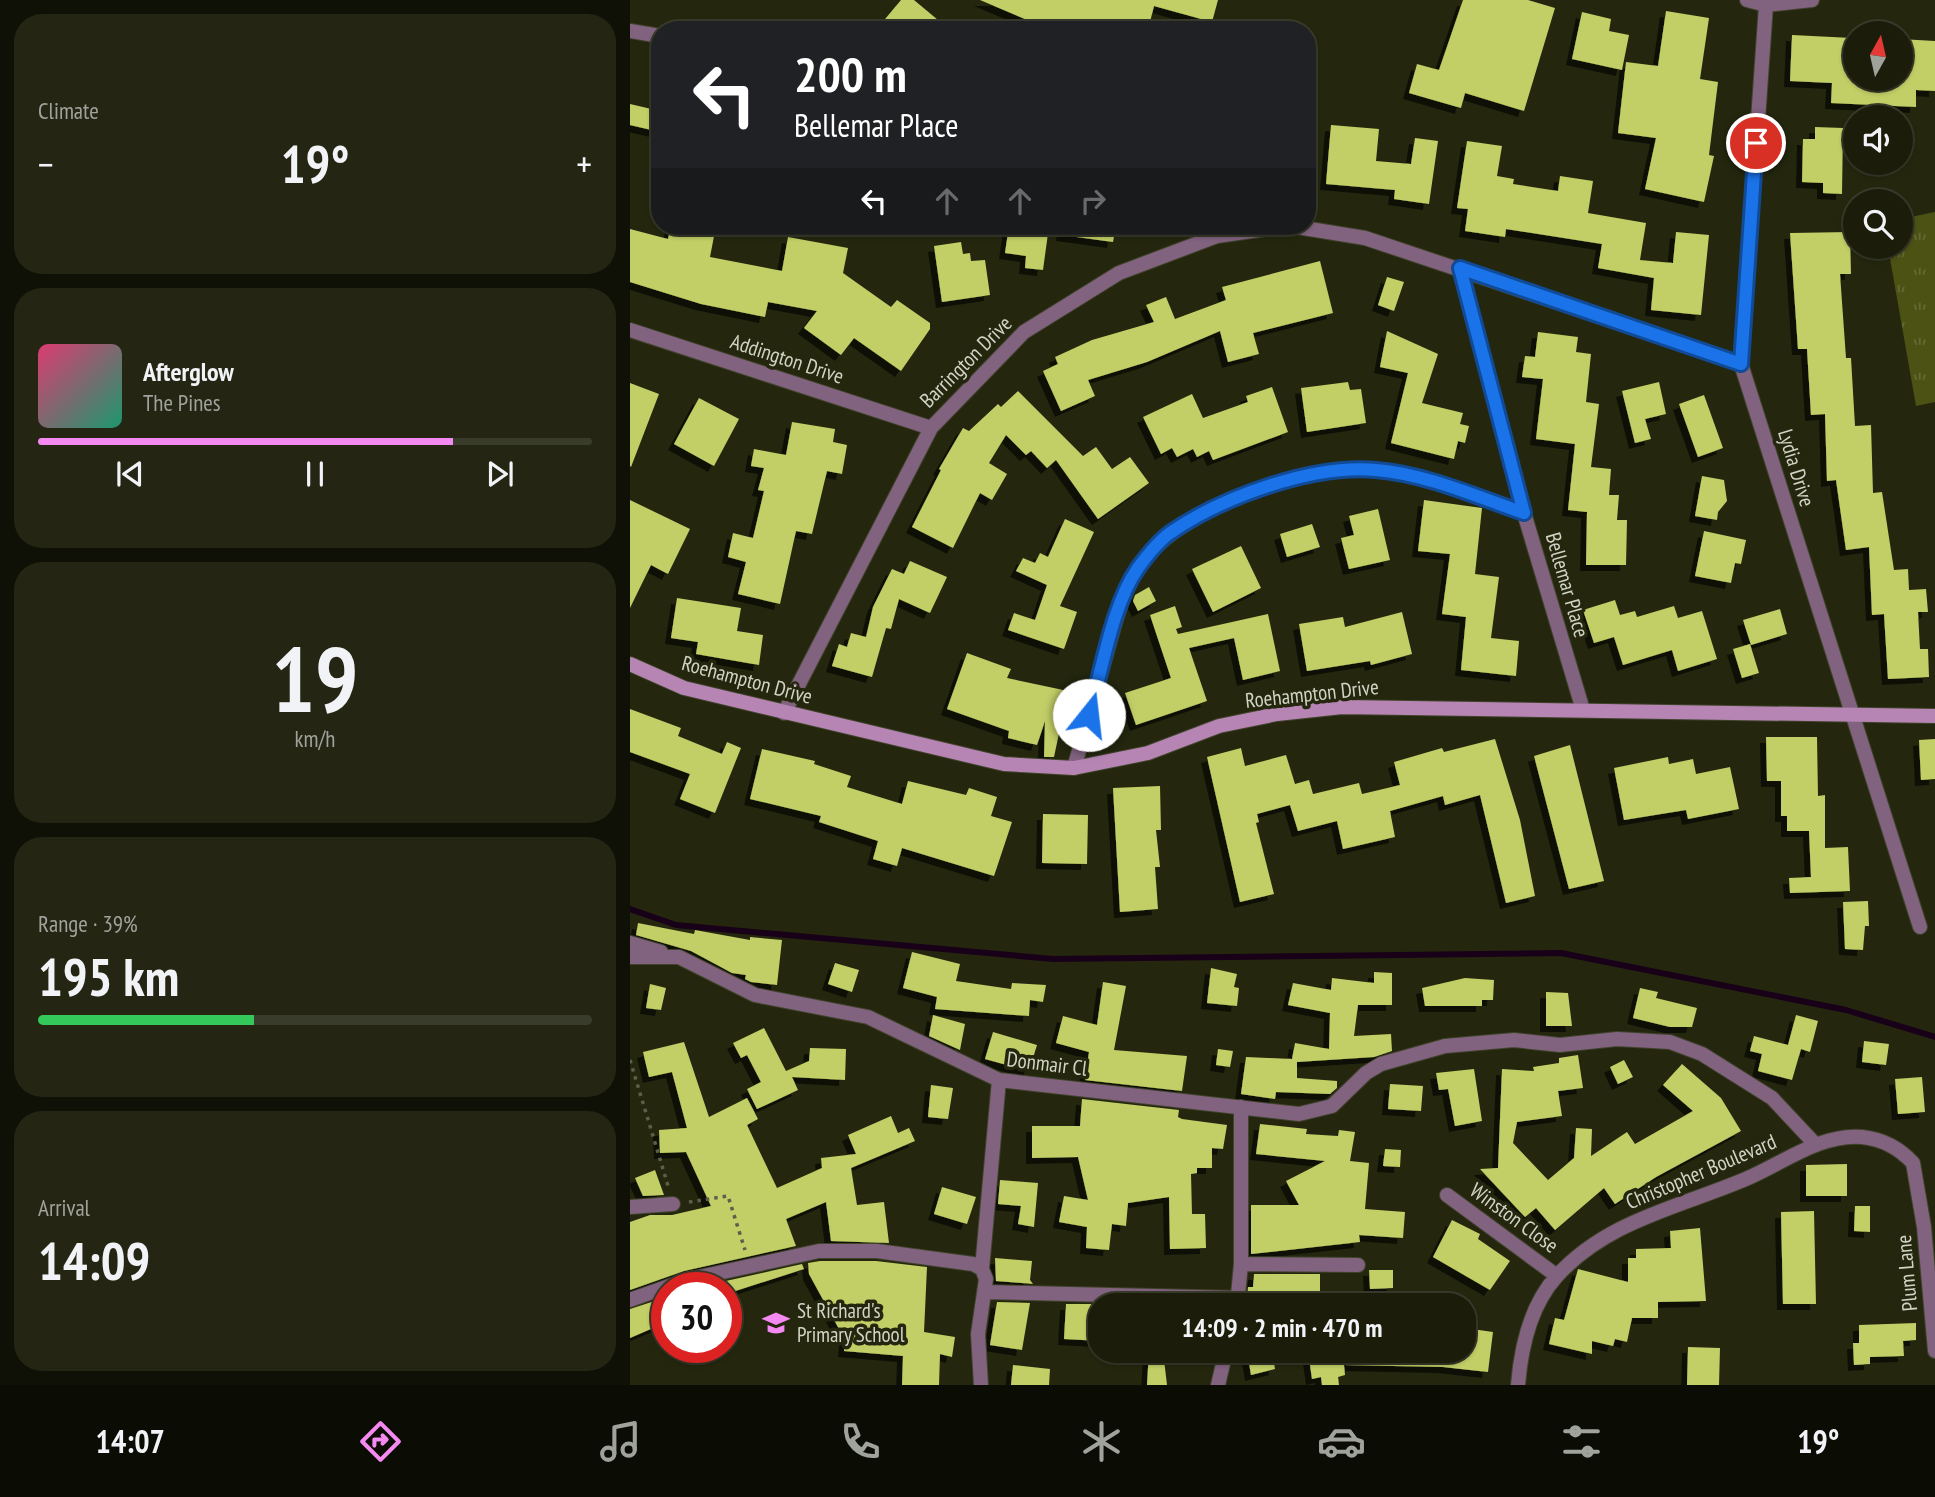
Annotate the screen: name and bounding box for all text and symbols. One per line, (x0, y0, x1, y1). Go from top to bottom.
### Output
north arrow (1843, 21, 1913, 91)
map controls (1843, 21, 1913, 259)
text: 200 m (794, 42, 907, 106)
icon: left (679, 49, 770, 140)
text: Climate (38, 96, 99, 125)
text: Bellemar Place (794, 104, 958, 146)
button: sound (1843, 105, 1913, 175)
pin (1726, 113, 1786, 173)
icon: arrive (1737, 124, 1775, 162)
text: 19° (281, 130, 349, 197)
text: − (38, 139, 54, 188)
text: + (576, 139, 592, 188)
icon: left (855, 182, 893, 220)
icon: ahead (928, 182, 966, 220)
icon: ahead (1001, 182, 1039, 220)
icon: right (1074, 182, 1112, 220)
button: search (1843, 189, 1913, 259)
street label: Barrington Drive (914, 310, 1017, 413)
street label: Addington Drive (727, 328, 847, 390)
text: Afterglow (143, 355, 234, 388)
text: The Pines (143, 388, 221, 417)
street label: Lydia Drive (1772, 426, 1821, 510)
icon: previous (111, 455, 149, 493)
icon: pause (296, 455, 334, 493)
icon: next (481, 455, 519, 493)
street label: Bellemar Place (1540, 529, 1595, 640)
text: 19 (272, 619, 359, 737)
street label: Roehampton Drive (679, 649, 815, 710)
street label: Roehampton Drive (1244, 673, 1380, 714)
position arrow (1052, 678, 1126, 752)
text: km/h (295, 724, 335, 753)
text: Range · 39% (38, 909, 138, 938)
text: 195 km (38, 943, 179, 1010)
street label: Donmair Cl (1005, 1045, 1089, 1082)
street label: Christopher Boulevard (1621, 1128, 1780, 1215)
street label: Winston Close (1465, 1176, 1564, 1259)
text: Arrival (38, 1193, 90, 1222)
text: 14:09 (38, 1227, 150, 1294)
street label: Plum Lane (1890, 1234, 1923, 1312)
speed limit sign: 30 (651, 1272, 742, 1363)
place label: St Richard's Primary School (797, 1297, 905, 1348)
school or university icon: St Richard's Primary School (761, 1308, 791, 1338)
text: 14:09 · 2 min · 470 m (1182, 1311, 1382, 1344)
icon: directions (356, 1417, 405, 1466)
icon: music (596, 1417, 645, 1466)
icon: phone (836, 1417, 885, 1466)
icon: climate (1077, 1417, 1126, 1466)
icon: car (1317, 1417, 1366, 1466)
icon: filters (1557, 1417, 1606, 1466)
text: 14:07 (96, 1420, 165, 1462)
text: 19° (1797, 1420, 1839, 1462)

